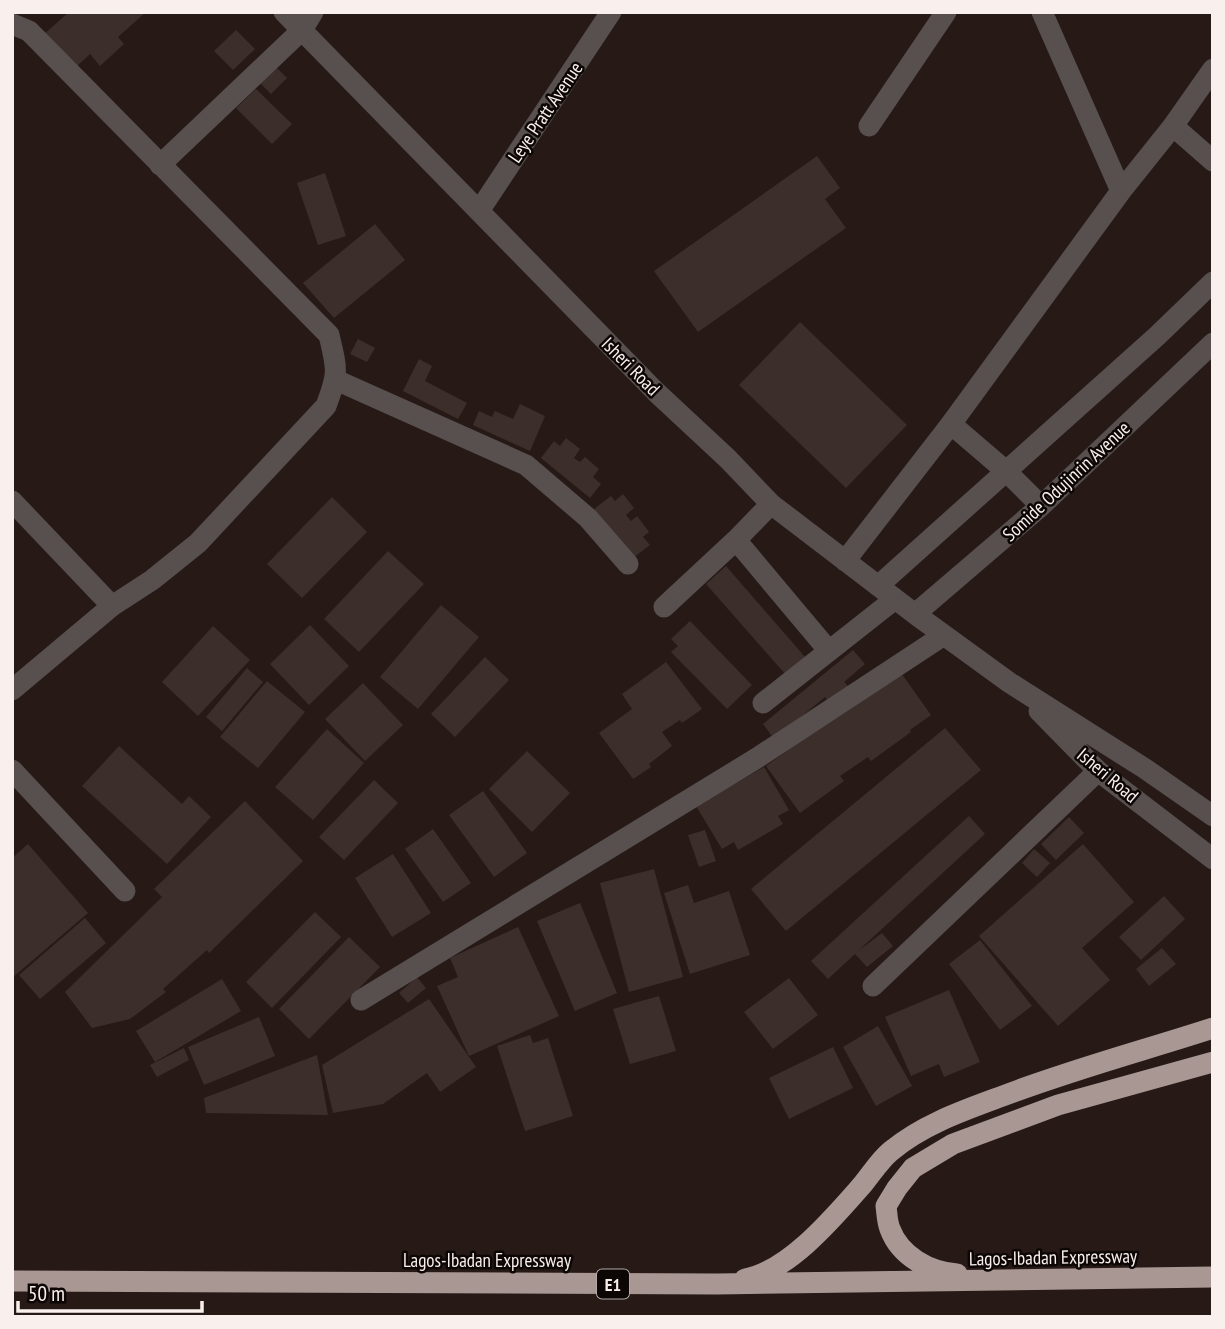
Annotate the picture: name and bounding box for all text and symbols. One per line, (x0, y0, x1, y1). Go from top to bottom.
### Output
street label: Leye Pratt Avenue (502, 57, 588, 167)
street label: Isheri Road (597, 332, 665, 400)
street label: Somide Odujinrin Avenue (997, 416, 1135, 546)
street label: Isheri Road (1072, 742, 1144, 808)
street label: Lagos-Ibadan Expressway (969, 1244, 1138, 1270)
street label: Lagos-Ibadan Expressway (403, 1248, 572, 1272)
road number: E1 (597, 1269, 629, 1298)
scale bar (18, 1270, 201, 1314)
text: 50 m (28, 1280, 65, 1307)

